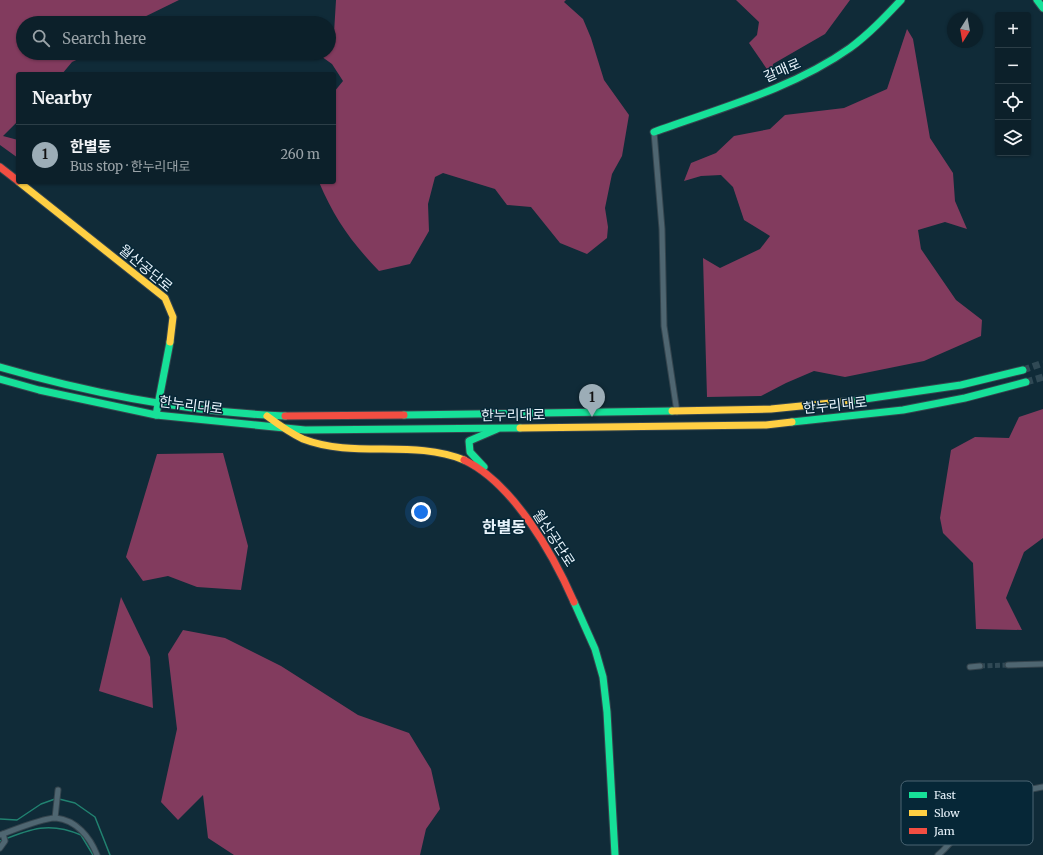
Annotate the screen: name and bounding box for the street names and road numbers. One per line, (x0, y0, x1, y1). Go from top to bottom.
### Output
street label: 갈매로 (761, 54, 803, 86)
street label: 월산공단로 (116, 240, 177, 296)
street label: 한누리대로 (158, 392, 224, 418)
street label: 한누리대로 (802, 393, 868, 417)
street label: 한누리대로 (481, 405, 545, 425)
street label: 월산공단로 (529, 506, 579, 570)

